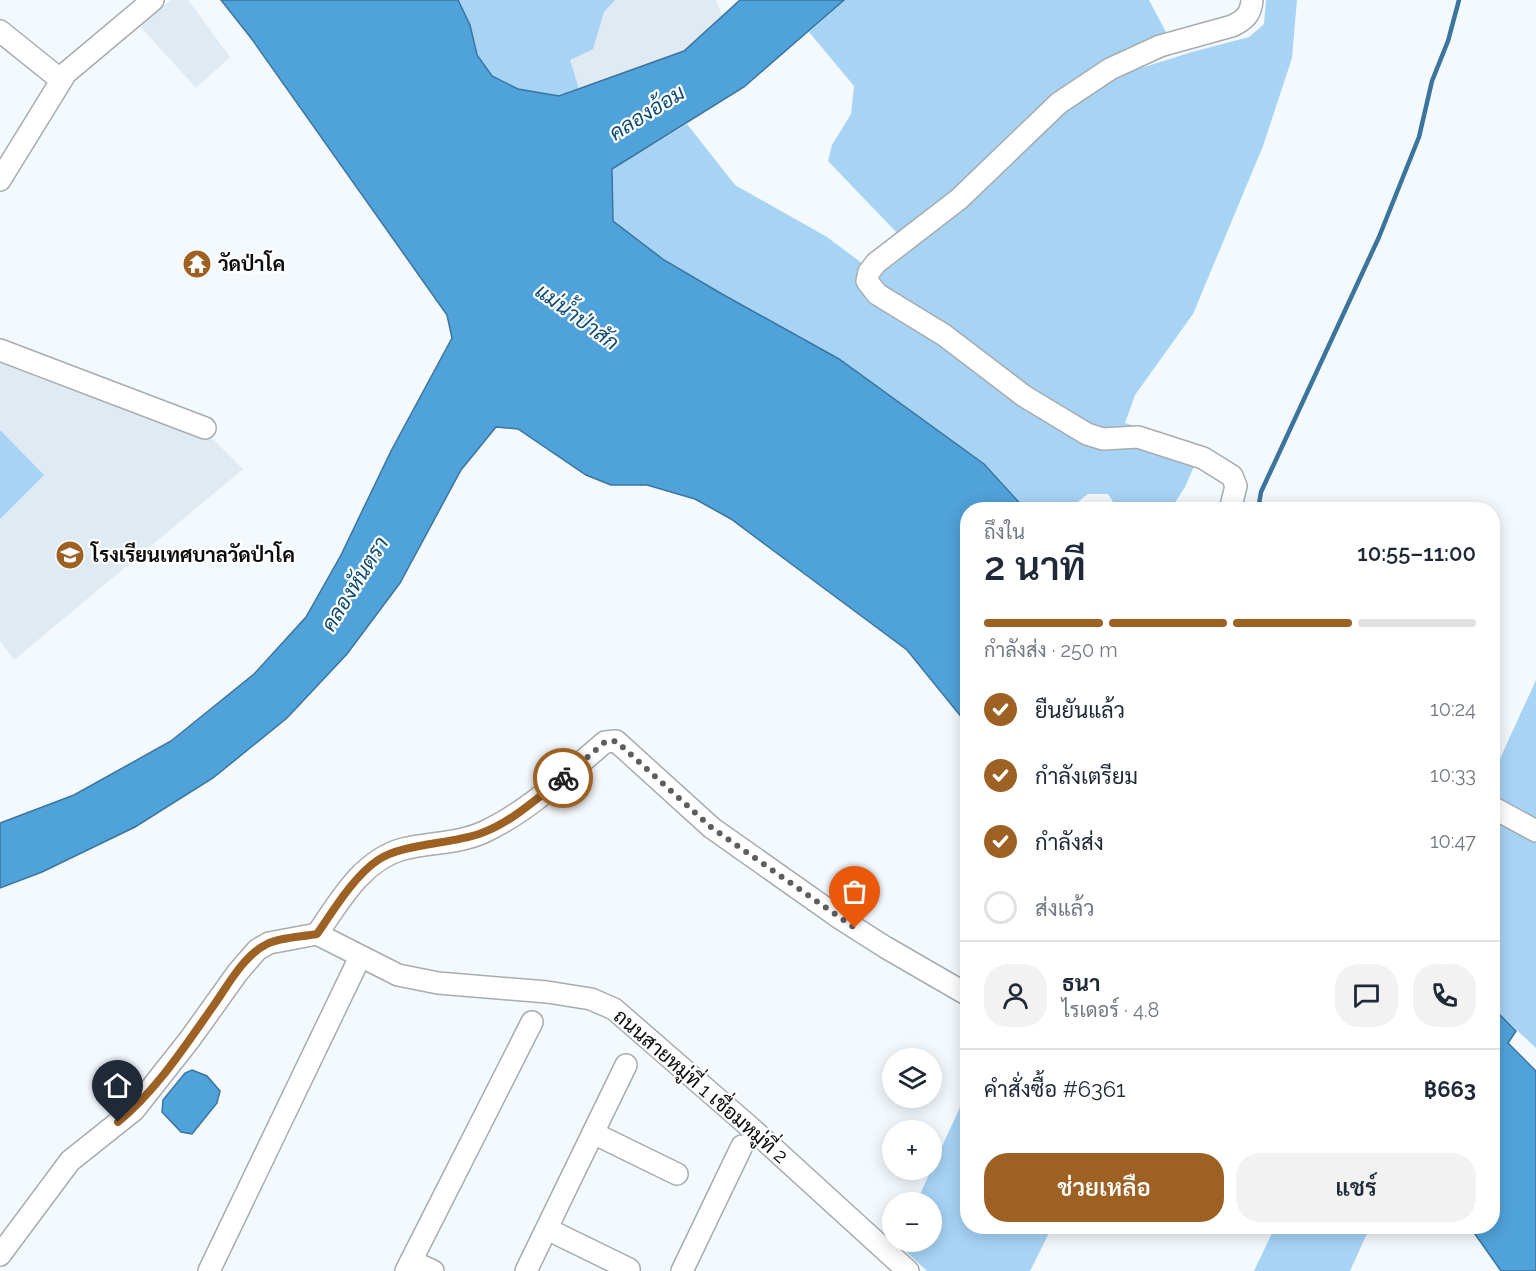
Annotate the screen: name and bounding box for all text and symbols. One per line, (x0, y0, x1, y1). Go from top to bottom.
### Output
water label: คลองอ้อม (604, 80, 689, 146)
temple icon: วัดป่าโค (181, 248, 213, 280)
place label: วัดป่าโค (218, 250, 285, 276)
water label: แม่น้ำป่าสัก (531, 274, 627, 355)
text: ถึงใน (984, 520, 1025, 544)
water label: คลองหันตรา (316, 532, 393, 636)
school or university icon: โรงเรียนเทศบาลวัดป่าโค (54, 539, 86, 571)
text: 10:55–11:00 (1357, 540, 1476, 566)
place label: โรงเรียนเทศบาลวัดป่าโค (90, 541, 295, 567)
text: 2 นาที (984, 543, 1086, 589)
text: กำลังส่ง · 250 m (984, 638, 1118, 662)
icon: check (984, 693, 1017, 726)
text: ยืนยันแล้ว (1035, 697, 1125, 723)
text: 10:24 (1430, 697, 1476, 721)
courier (533, 748, 593, 808)
icon: check (984, 759, 1017, 792)
icon: bike (547, 762, 580, 795)
text: กำลังเตรียม (1035, 763, 1138, 789)
text: 10:33 (1430, 763, 1476, 787)
icon: check (984, 825, 1017, 858)
text: กำลังส่ง (1035, 829, 1104, 855)
text: 10:47 (1430, 829, 1476, 853)
pin (829, 866, 880, 928)
icon: bag (838, 875, 871, 908)
text: ส่งแล้ว (1035, 895, 1095, 921)
button: person (984, 964, 1047, 1027)
button: chat (1335, 964, 1398, 1027)
button: phone (1413, 964, 1476, 1027)
text: ธนา (1062, 970, 1100, 996)
text: ไรเดอร์ · 4.8 (1062, 998, 1159, 1022)
street label: ถนนสายหมู่ที่ 1 เชื่อมหมู่ที่ 2 (607, 1000, 796, 1170)
map controls (882, 1048, 942, 1252)
button: layers (882, 1048, 942, 1108)
pin (92, 1060, 143, 1122)
icon: home (101, 1069, 134, 1102)
text: คำสั่งซื้อ #6361 (984, 1076, 1125, 1102)
text: ฿663 (1424, 1076, 1476, 1102)
button: + (882, 1120, 942, 1180)
button: ช่วยเหลือ (984, 1153, 1224, 1222)
button: แชร์ (1236, 1153, 1476, 1222)
button: − (882, 1192, 942, 1252)

